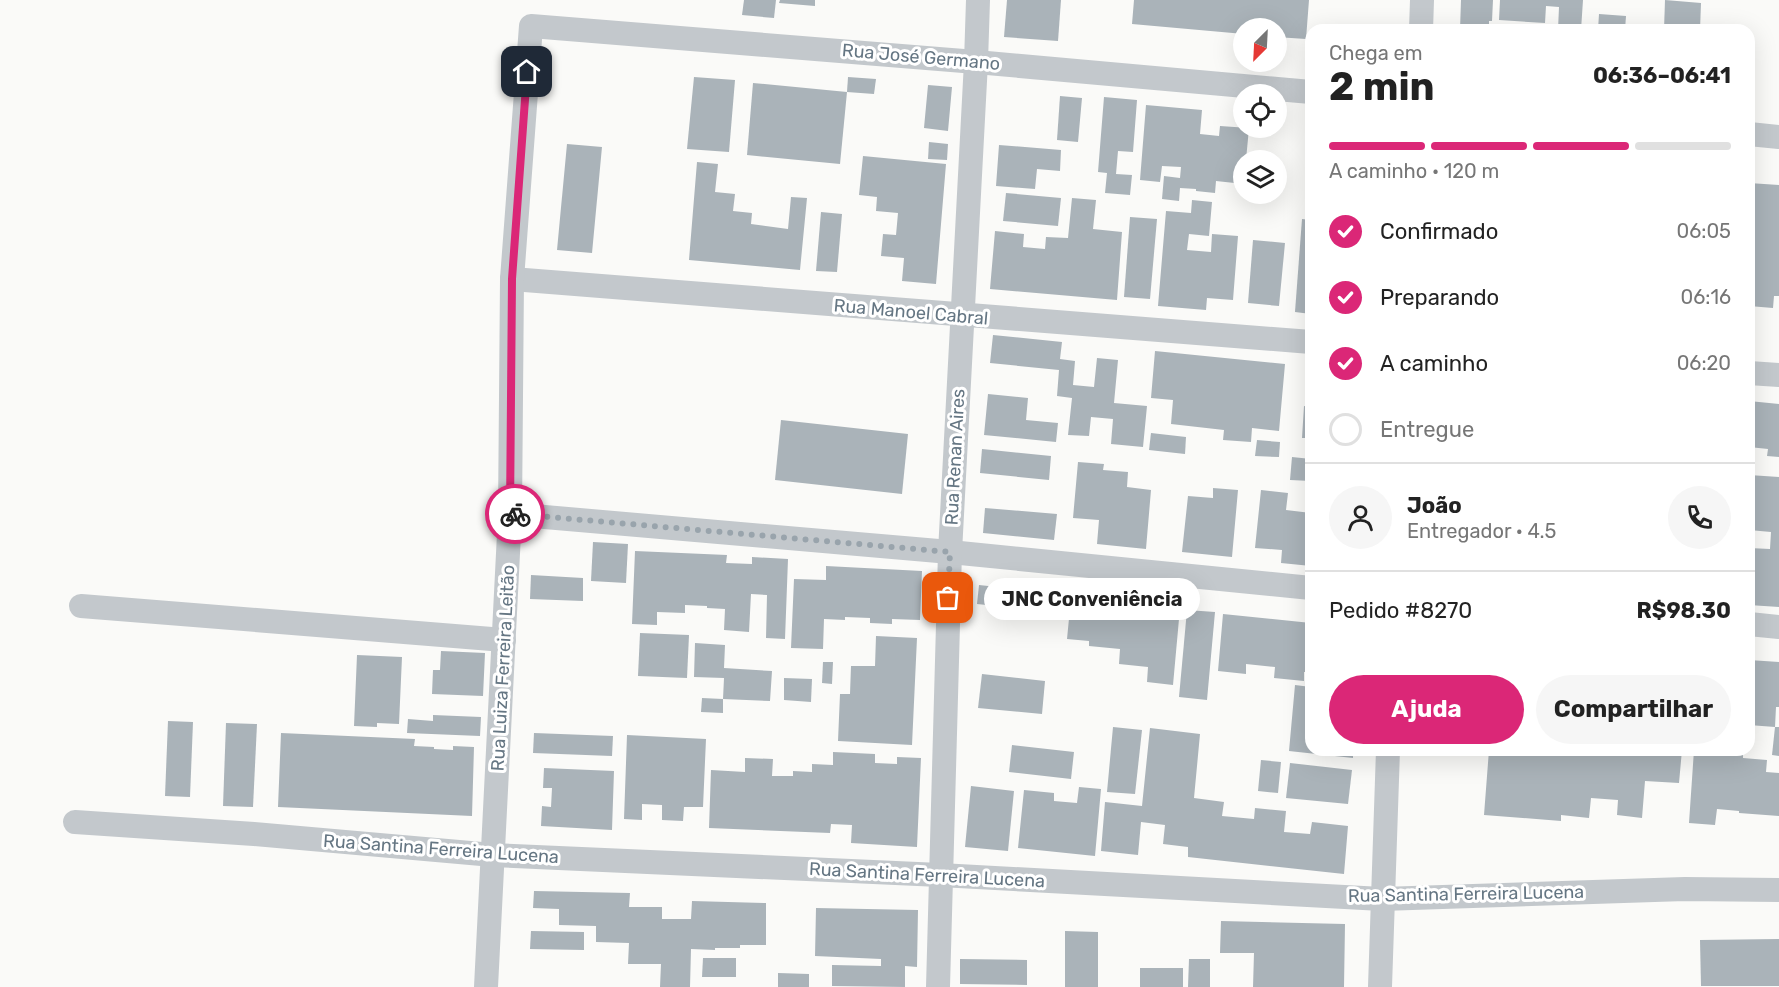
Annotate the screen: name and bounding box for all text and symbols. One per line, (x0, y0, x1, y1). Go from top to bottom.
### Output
north arrow (1233, 18, 1287, 72)
map controls (1233, 18, 1287, 204)
street label: Rua José Germano (841, 39, 1001, 75)
text: Chega em (1329, 41, 1423, 65)
pin (501, 46, 552, 97)
icon: home (510, 55, 543, 88)
text: 06:36–06:41 (1593, 62, 1731, 89)
text: 2 min (1329, 64, 1435, 110)
button: locate (1233, 84, 1287, 138)
button: layers (1233, 150, 1287, 204)
text: A caminho · 120 m (1329, 159, 1499, 183)
icon: check (1329, 215, 1362, 248)
text: Confirmado (1380, 218, 1498, 245)
text: 06:05 (1677, 219, 1731, 243)
icon: check (1329, 281, 1362, 314)
text: Preparando (1380, 284, 1499, 311)
text: 06:16 (1681, 285, 1731, 309)
street label: Rua Manoel Cabral (833, 294, 989, 330)
icon: check (1329, 347, 1362, 380)
text: A caminho (1380, 350, 1488, 377)
text: 06:20 (1677, 351, 1731, 375)
street label: Rua Renan Aires (940, 388, 970, 526)
text: Entregue (1380, 416, 1474, 443)
courier (485, 484, 545, 544)
button: person (1329, 486, 1392, 549)
button: phone (1668, 486, 1731, 549)
text: João (1407, 492, 1462, 519)
icon: bike (499, 498, 532, 531)
text: Entregador · 4.5 (1407, 519, 1556, 543)
street label: Rua Luiza Ferreira Leitão (487, 564, 519, 772)
pin (922, 572, 973, 623)
callout: JNC Conveniência (984, 577, 1200, 619)
icon: bag (931, 581, 964, 614)
text: JNC Conveniência (1002, 587, 1182, 611)
text: Pedido #8270 (1329, 597, 1472, 624)
text: R$98.30 (1636, 597, 1731, 624)
button: Ajuda (1329, 675, 1524, 744)
button: Compartilhar (1536, 675, 1731, 744)
street label: Rua Santina Ferreira Lucena (322, 830, 560, 868)
street label: Rua Santina Ferreira Lucena (808, 858, 1046, 892)
street label: Rua Santina Ferreira Lucena (1348, 881, 1584, 907)

